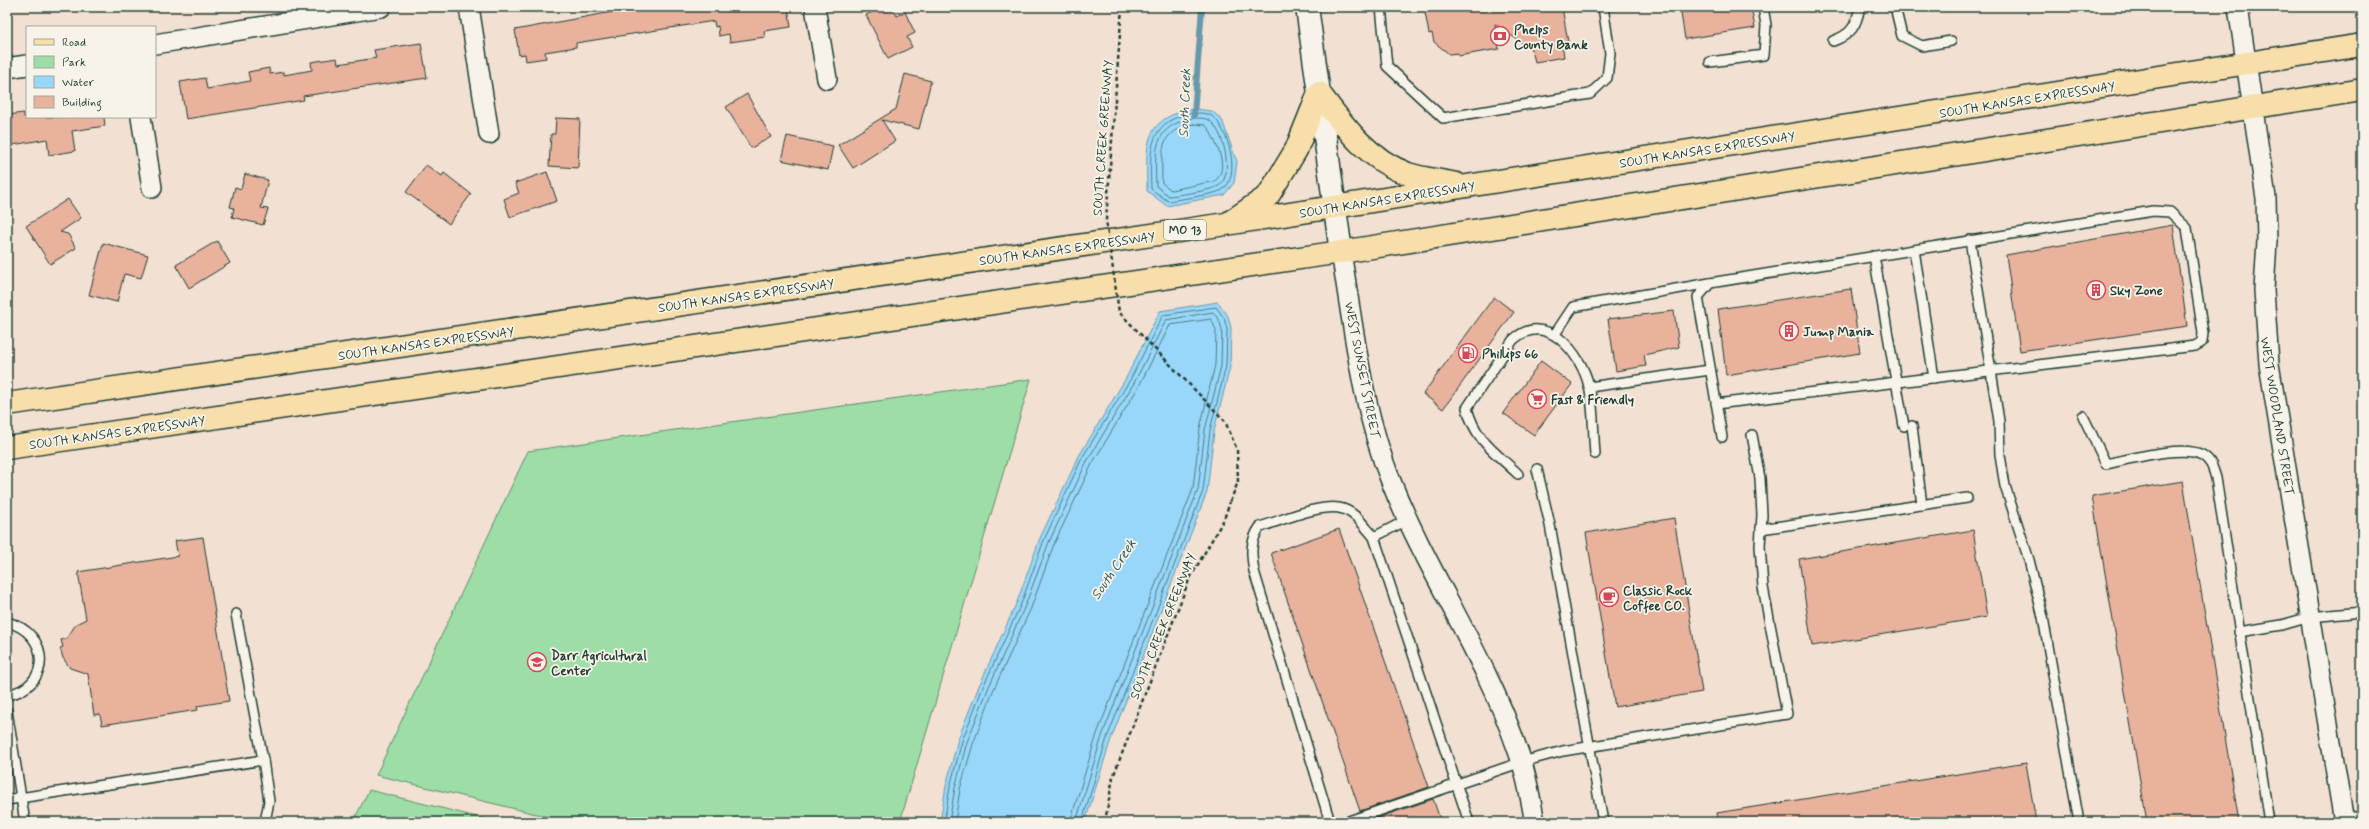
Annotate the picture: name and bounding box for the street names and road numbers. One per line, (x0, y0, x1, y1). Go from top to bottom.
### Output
street label: SOUTH CREEK GREENWAY (1090, 60, 1117, 217)
street label: SOUTH KANSAS EXPRESSWAY (1938, 78, 2116, 123)
street label: SOUTH KANSAS EXPRESSWAY (1618, 128, 1796, 173)
street label: SOUTH KANSAS EXPRESSWAY (1298, 178, 1476, 223)
road number: MO 13 (1164, 220, 1206, 240)
street label: SOUTH KANSAS EXPRESSWAY (978, 229, 1156, 270)
street label: SOUTH KANSAS EXPRESSWAY (657, 276, 835, 317)
street label: WEST SUNSET STREET (1340, 300, 1383, 441)
street label: SOUTH KANSAS EXPRESSWAY (337, 324, 515, 365)
street label: WEST WOODLAND STREET (2256, 336, 2297, 497)
street label: SOUTH KANSAS EXPRESSWAY (28, 413, 206, 454)
street label: SOUTH CREEK GREENWAY (1126, 551, 1201, 702)

